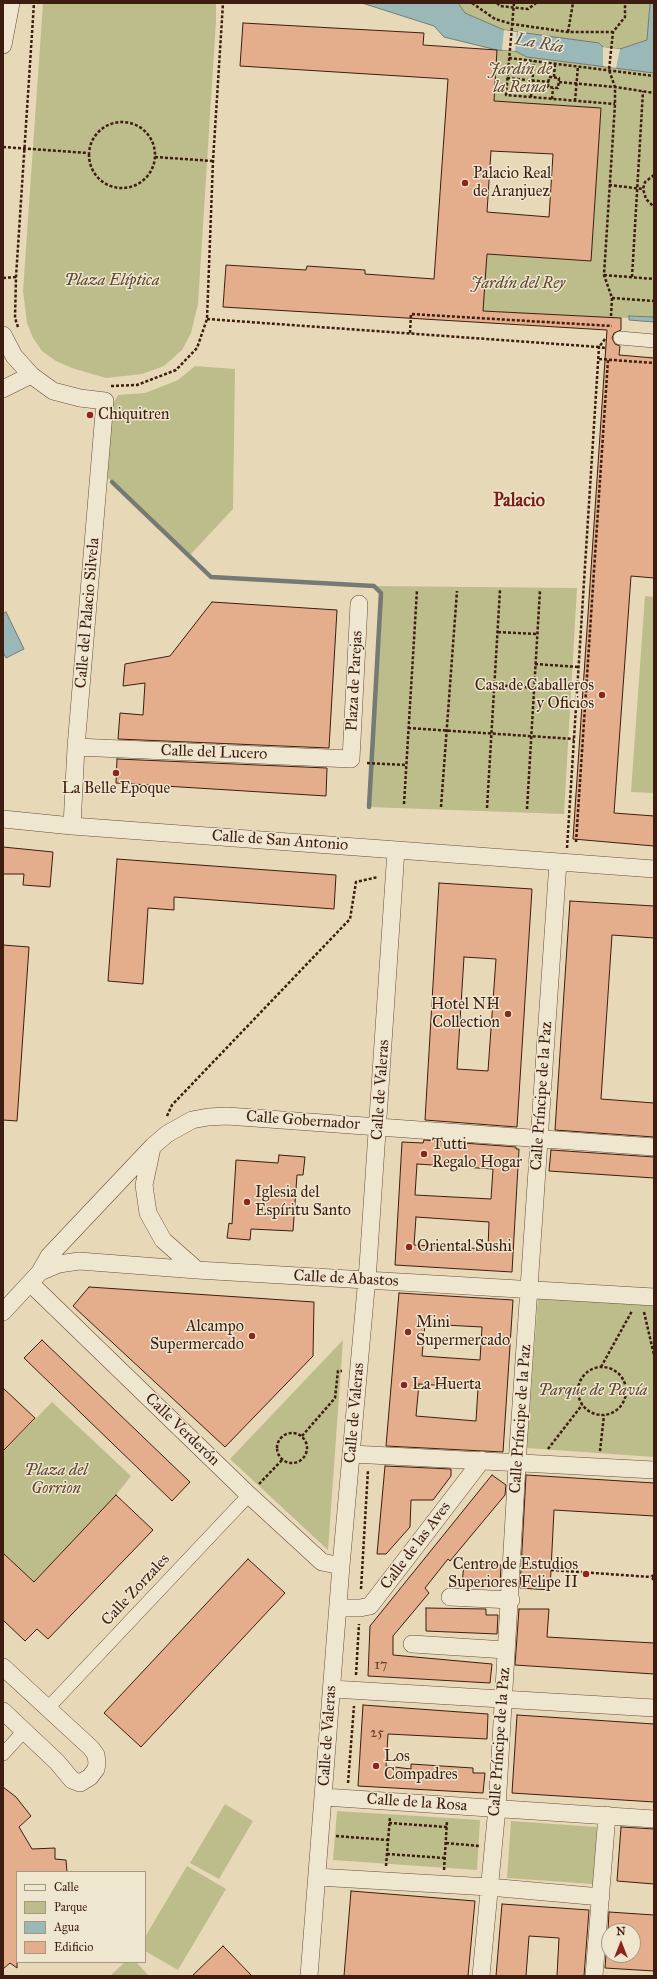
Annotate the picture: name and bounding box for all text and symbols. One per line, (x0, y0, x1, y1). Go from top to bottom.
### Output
water label: La Ría (513, 30, 565, 58)
park label: Jardín de la Reina (488, 60, 552, 98)
place label: Palacio Real de Aranjuez (473, 164, 551, 202)
marker: Palacio Real de Aranjuez (460, 178, 470, 188)
park label: Plaza Elíptica (64, 271, 160, 291)
park label: Jardín del Rey (471, 274, 565, 294)
place label: Chiquitren (98, 405, 169, 425)
marker: Chiquitren (85, 410, 95, 420)
district label: Palacio (493, 491, 545, 513)
street label: Calle del Palacio Silvela (72, 537, 104, 689)
street label: Plaza de Parejas (343, 630, 367, 732)
place label: Casa de Caballeros y Oficios (475, 676, 594, 714)
marker: Casa de Caballeros y Oficios (597, 690, 607, 700)
street label: Calle del Lucero (160, 742, 268, 764)
marker: La Belle Epoque (111, 768, 121, 778)
place label: La Belle Epoque (62, 779, 170, 799)
street label: Calle de San Antonio (211, 827, 349, 855)
place label: Hotel NH Collection (431, 995, 500, 1033)
marker: Hotel NH Collection (503, 1009, 513, 1019)
street label: Calle Príncipe de la Paz (527, 1021, 557, 1171)
street label: Calle de Valeras (368, 1039, 394, 1141)
street label: Calle Gobernador (245, 1107, 361, 1135)
place label: Tutti Regalo Hogar (432, 1135, 522, 1173)
marker: Tutti Regalo Hogar (419, 1149, 429, 1159)
place label: Iglesia del Espíritu Santo (255, 1183, 351, 1221)
marker: Iglesia del Espíritu Santo (242, 1197, 252, 1207)
place label: Oriental Sushi (417, 1237, 512, 1257)
marker: Oriental Sushi (404, 1242, 414, 1252)
street label: Calle de Abastos (293, 1267, 399, 1291)
place label: Mini Supermercado (416, 1313, 510, 1351)
place label: Alcampo Supermercado (150, 1317, 244, 1355)
marker: Mini Supermercado (403, 1327, 413, 1337)
marker: Alcampo Supermercado (247, 1331, 257, 1341)
street label: Calle Príncipe de la Paz (506, 1344, 536, 1494)
street label: Calle de Valeras (341, 1362, 369, 1464)
place label: La Huerta (412, 1375, 481, 1395)
marker: La Huerta (399, 1380, 409, 1390)
park label: Parque de Pavía (539, 1381, 647, 1401)
street label: Calle Verderón (141, 1390, 223, 1470)
park label: Plaza del Gorrion (24, 1461, 88, 1499)
street label: Calle de las Aves (377, 1498, 455, 1594)
street label: Calle Zorzales (98, 1550, 174, 1630)
place label: Centro de Estudios Superiores Felipe II (448, 1555, 578, 1593)
marker: Centro de Estudios Superiores Felipe II (581, 1569, 591, 1579)
house number: 17 (374, 1658, 388, 1674)
street label: Calle Príncipe de la Paz (485, 1667, 515, 1817)
street label: Calle de Valeras (315, 1685, 341, 1787)
house number: 25 (370, 1726, 384, 1742)
place label: Los Compadres (384, 1747, 458, 1785)
marker: Los Compadres (371, 1761, 381, 1771)
street label: Calle de la Rosa (366, 1790, 468, 1816)
legend (16, 1871, 146, 1963)
text: Calle (54, 1880, 79, 1894)
text: Parque (54, 1900, 87, 1914)
text: Agua (54, 1920, 79, 1934)
north arrow (601, 1923, 641, 1963)
text: N (616, 1925, 626, 1938)
text: Edificio (54, 1940, 93, 1954)

